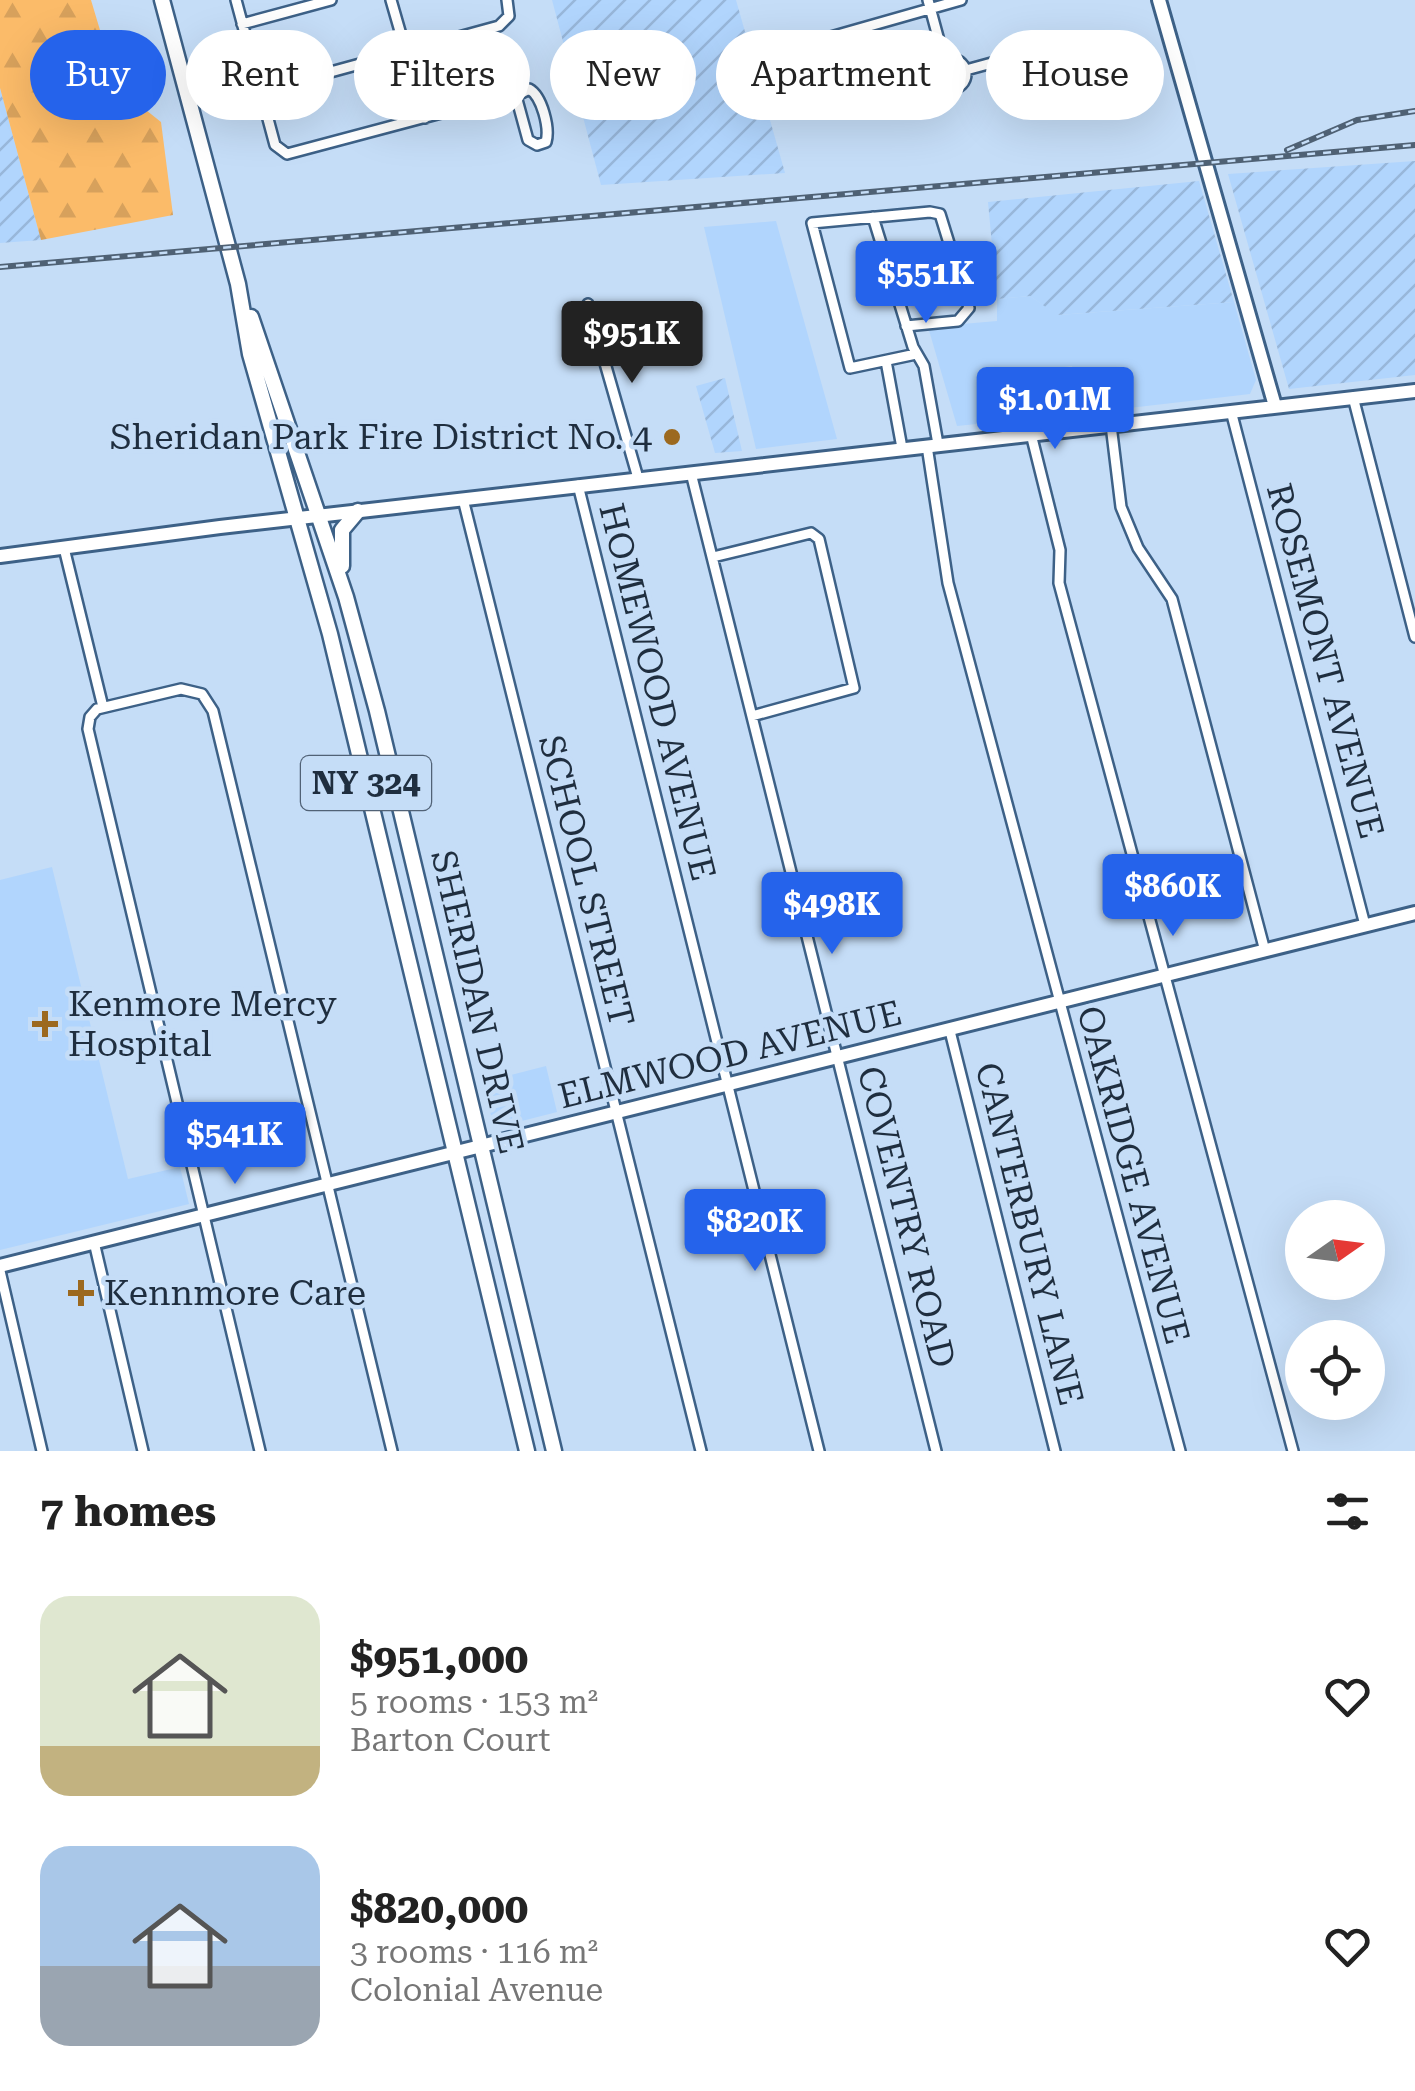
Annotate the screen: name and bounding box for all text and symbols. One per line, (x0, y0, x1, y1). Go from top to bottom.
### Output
chip: Buy (30, 30, 166, 120)
chip: Rent (186, 30, 334, 120)
chip: Filters (354, 30, 530, 120)
chip: New (550, 30, 696, 120)
chip: Apartment (716, 30, 966, 120)
chip: House (986, 30, 1164, 120)
pin: $551K (856, 241, 996, 326)
text: $551K (878, 254, 974, 292)
pin: $951K (562, 301, 702, 386)
text: $951K (584, 314, 680, 352)
pin: $1.01M (974, 367, 1136, 452)
text: $1.01M (999, 380, 1111, 418)
place label: Sheridan Park Fire District No. 4 (110, 417, 652, 458)
marker: Sheridan Park Fire District No. 4 (661, 426, 683, 448)
street label: ROSEMONT AVENUE (1258, 479, 1392, 843)
street label: HOMEWOOD AVENUE (590, 499, 724, 885)
street label: SCHOOL STREET (530, 731, 642, 1031)
road number: NY 324 (301, 756, 431, 810)
street label: SHERIDAN DRIVE (422, 846, 532, 1158)
pin: $860K (1103, 854, 1243, 939)
text: $860K (1125, 867, 1221, 905)
pin: $498K (762, 872, 902, 957)
text: $498K (784, 885, 880, 923)
place label: Kenmore Mercy Hospital (68, 984, 337, 1065)
street label: ELMWOOD AVENUE (554, 993, 906, 1117)
street label: OAKRIDGE AVENUE (1068, 1002, 1198, 1348)
marker: Kenmore Mercy Hospital (32, 1011, 58, 1037)
street label: CANTERBURY LANE (967, 1059, 1091, 1409)
street label: COVENTRY ROAD (849, 1062, 963, 1372)
pin: $541K (165, 1102, 305, 1187)
text: $541K (187, 1115, 283, 1153)
pin: $820K (685, 1189, 825, 1274)
north arrow (1285, 1200, 1385, 1300)
map controls (1285, 1200, 1385, 1420)
text: $820K (707, 1202, 803, 1240)
place label: Kennmore Care (104, 1273, 366, 1314)
marker: Kennmore Care (68, 1280, 94, 1306)
button: locate (1285, 1320, 1385, 1420)
icon: filters (1320, 1484, 1375, 1539)
text: 7 homes (40, 1487, 216, 1536)
text: $951,000 (350, 1634, 528, 1683)
icon: home (120, 1636, 240, 1756)
icon: heart (1320, 1669, 1375, 1724)
text: 5 rooms · 153 m² (350, 1683, 598, 1721)
text: Barton Court (350, 1721, 551, 1759)
text: $820,000 (350, 1884, 528, 1933)
icon: home (120, 1886, 240, 2006)
icon: heart (1320, 1919, 1375, 1974)
text: 3 rooms · 116 m² (350, 1933, 598, 1971)
text: Colonial Avenue (350, 1971, 603, 2009)

